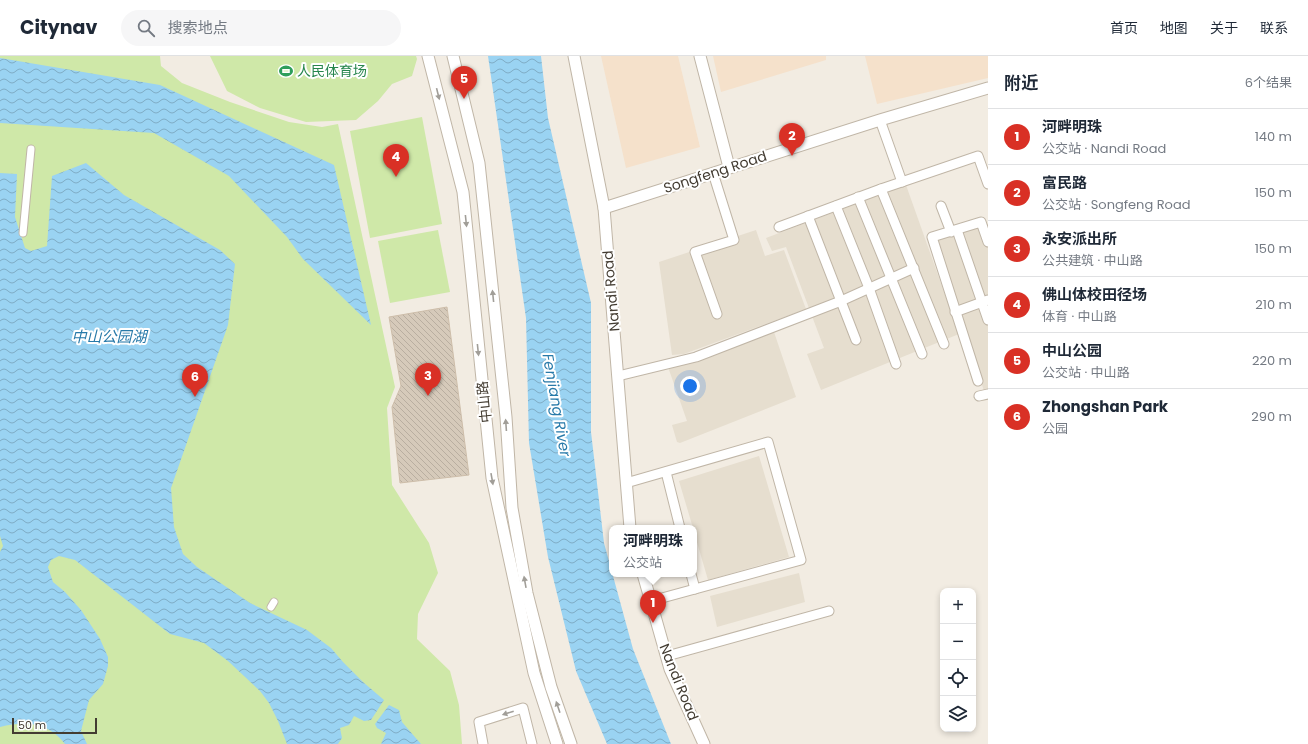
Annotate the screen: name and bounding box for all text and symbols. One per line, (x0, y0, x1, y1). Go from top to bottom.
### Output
search box (121, 10, 401, 46)
text: Citynav (20, 14, 97, 41)
icon: search (135, 17, 157, 39)
text: 搜索地点 (167, 17, 227, 38)
text: 首页 (1110, 18, 1138, 38)
text: 地图 (1160, 18, 1188, 38)
text: 关于 (1210, 18, 1238, 38)
text: 联系 (1260, 18, 1288, 38)
place label: 人民体育场 (297, 61, 367, 81)
sports icon: 人民体育场 (278, 63, 294, 79)
pin: 5 (451, 66, 477, 99)
text: 附近 (1004, 71, 1038, 95)
text: 6个结果 (1245, 73, 1292, 92)
one-way arrow (435, 88, 441, 100)
text: 河畔明珠 (1042, 116, 1102, 137)
pin: 2 (779, 123, 805, 156)
text: 1 (1015, 127, 1019, 146)
text: 140 m (1255, 127, 1292, 146)
text: 公交站 · Nandi Road (1042, 139, 1166, 158)
pin: 4 (383, 144, 409, 177)
street label: Songfeng Road (661, 146, 769, 198)
text: 富民路 (1042, 172, 1087, 193)
text: 2 (1013, 183, 1021, 202)
text: 150 m (1255, 183, 1292, 202)
text: 公交站 · Songfeng Road (1042, 195, 1190, 214)
one-way arrow (462, 215, 469, 227)
text: 永安派出所 (1042, 228, 1117, 249)
text: 3 (1013, 239, 1021, 258)
text: 150 m (1255, 239, 1292, 258)
street label: Nandi Road (597, 250, 625, 332)
text: 公共建筑 · 中山路 (1042, 251, 1143, 270)
text: 佛山体校田径场 (1042, 284, 1147, 305)
one-way arrow (490, 290, 496, 302)
text: 4 (1013, 295, 1021, 314)
text: 210 m (1255, 295, 1292, 314)
text: 体育 · 中山路 (1042, 307, 1117, 326)
water label: 中山公园湖 (71, 326, 148, 347)
text: 中山公园 (1042, 340, 1102, 361)
one-way arrow (475, 344, 482, 356)
text: 5 (1013, 351, 1021, 370)
text: 220 m (1252, 351, 1292, 370)
water label: Fenjiang River (538, 352, 576, 459)
pin: 3 (415, 363, 441, 396)
text: 公交站 · 中山路 (1042, 363, 1130, 382)
pin: 6 (182, 364, 208, 397)
your location (680, 376, 700, 396)
street label: 中山路 (472, 380, 496, 424)
text: Zhongshan Park (1042, 396, 1168, 417)
text: 6 (1013, 407, 1021, 426)
text: 290 m (1251, 407, 1292, 426)
one-way arrow (503, 419, 510, 431)
text: 公园 (1042, 419, 1068, 438)
one-way arrow (489, 473, 495, 485)
popup (609, 525, 697, 577)
text: 河畔明珠 (623, 530, 683, 551)
text: 公交站 (623, 553, 662, 572)
one-way arrow (522, 576, 528, 588)
map controls (940, 588, 976, 732)
button: + (940, 588, 976, 624)
pin: 1 (640, 590, 666, 623)
button: − (940, 624, 976, 660)
street label: Nandi Road (654, 641, 704, 723)
button: locate (940, 660, 976, 696)
button: layers (940, 696, 976, 732)
one-way arrow (555, 701, 561, 713)
one-way arrow (502, 710, 514, 716)
scale bar (12, 716, 97, 735)
text: 50 m (18, 717, 46, 733)

